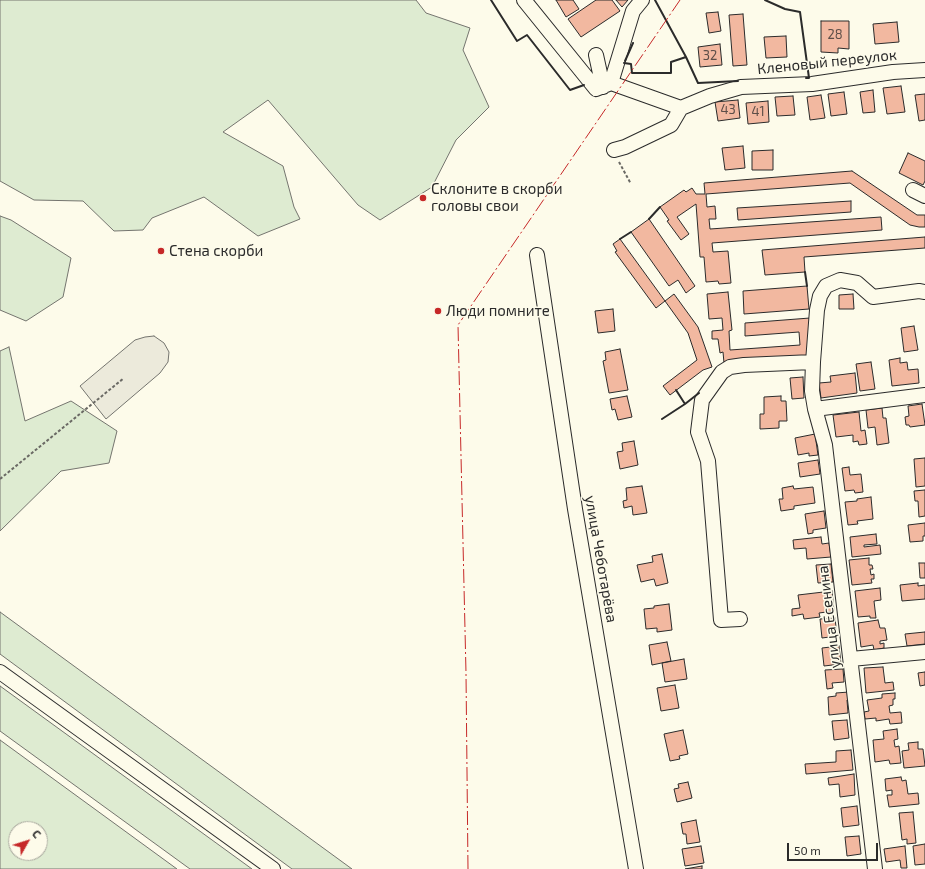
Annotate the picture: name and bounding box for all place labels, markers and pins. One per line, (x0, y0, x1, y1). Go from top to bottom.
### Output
place label: Склоните в скорби головы свои (431, 180, 563, 215)
marker: Склоните в скорби головы свои (418, 193, 428, 203)
place label: Стена скорби (169, 242, 263, 260)
marker: Стена скорби (156, 246, 166, 256)
place label: Люди помните (446, 302, 550, 320)
marker: Люди помните (433, 306, 443, 316)

